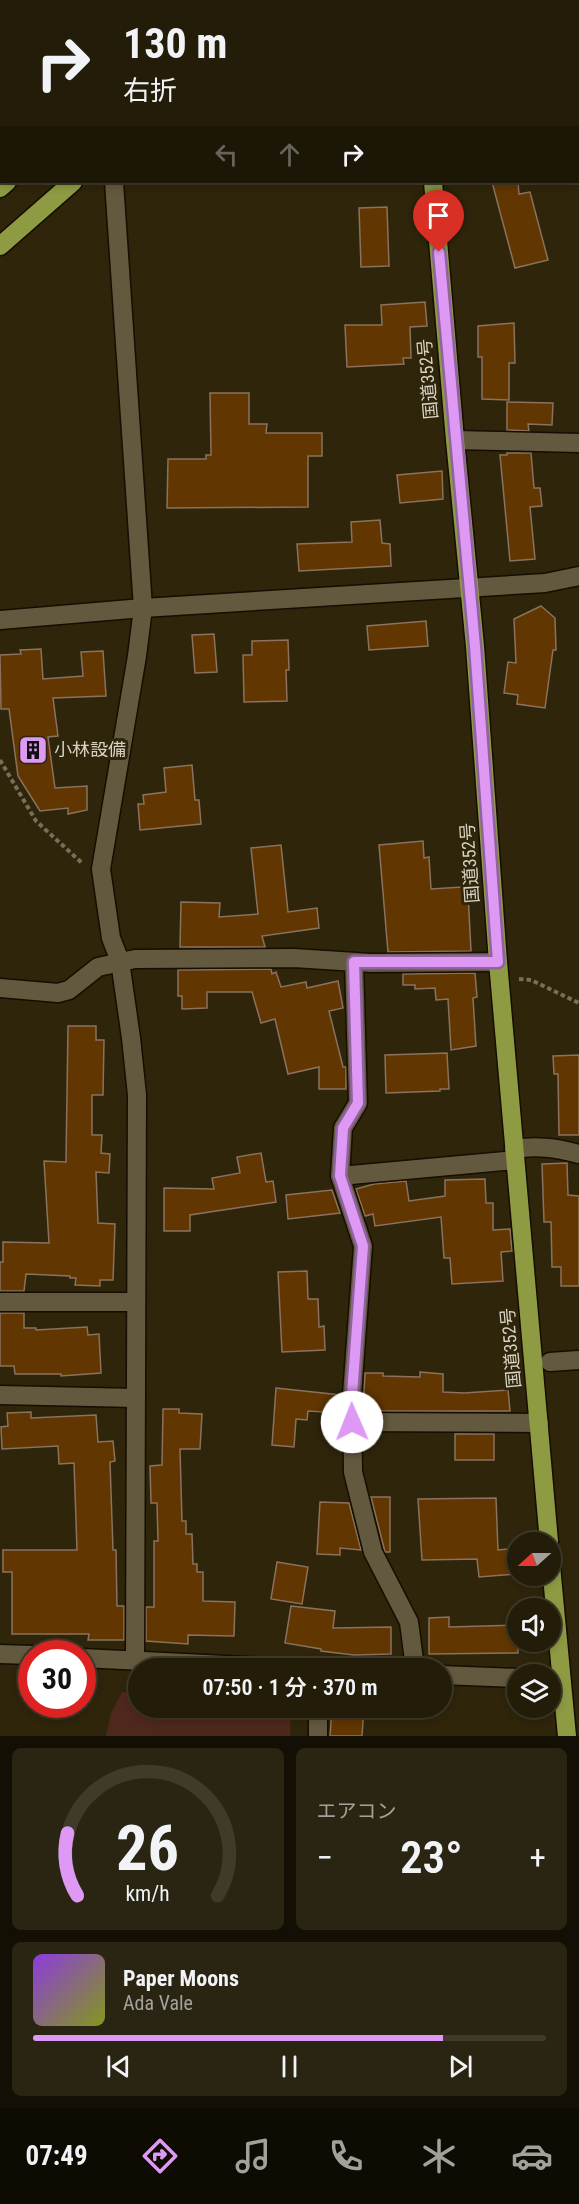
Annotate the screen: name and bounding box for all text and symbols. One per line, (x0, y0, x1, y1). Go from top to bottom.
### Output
text: 130 m (123, 19, 228, 68)
icon: right (24, 24, 102, 102)
text: 右折 (123, 75, 177, 107)
icon: left (210, 138, 243, 171)
icon: ahead (273, 138, 306, 171)
icon: right (336, 138, 369, 171)
pin (413, 190, 464, 252)
icon: arrive (422, 199, 455, 232)
street label: 国道352号 (414, 338, 441, 420)
building icon: 小林設備 (17, 734, 49, 766)
place label: 小林設備 (54, 739, 126, 760)
street label: 国道352号 (456, 822, 483, 904)
street label: 国道352号 (497, 1307, 524, 1389)
position arrow (320, 1390, 384, 1454)
north arrow (507, 1532, 561, 1586)
map controls (507, 1532, 561, 1718)
button: sound (507, 1598, 561, 1652)
speed limit sign: 30 (18, 1640, 96, 1718)
button: layers (507, 1664, 561, 1718)
text: 07:50 · 1 分 · 370 m (202, 1675, 378, 1700)
text: エアコン (317, 1799, 397, 1823)
text: 26 (116, 1812, 179, 1885)
text: 23° (400, 1831, 463, 1884)
text: − (317, 1838, 333, 1877)
text: + (530, 1838, 546, 1877)
text: km/h (126, 1881, 170, 1906)
text: Paper Moons (123, 1966, 239, 1991)
text: Ada Vale (123, 1991, 193, 2015)
icon: previous (102, 2050, 135, 2083)
icon: pause (273, 2050, 306, 2083)
icon: next (444, 2050, 477, 2083)
icon: directions (139, 2135, 181, 2177)
icon: music (232, 2135, 274, 2177)
icon: phone (325, 2135, 367, 2177)
icon: climate (418, 2135, 460, 2177)
icon: car (511, 2135, 553, 2177)
text: 07:49 (26, 2140, 88, 2172)

